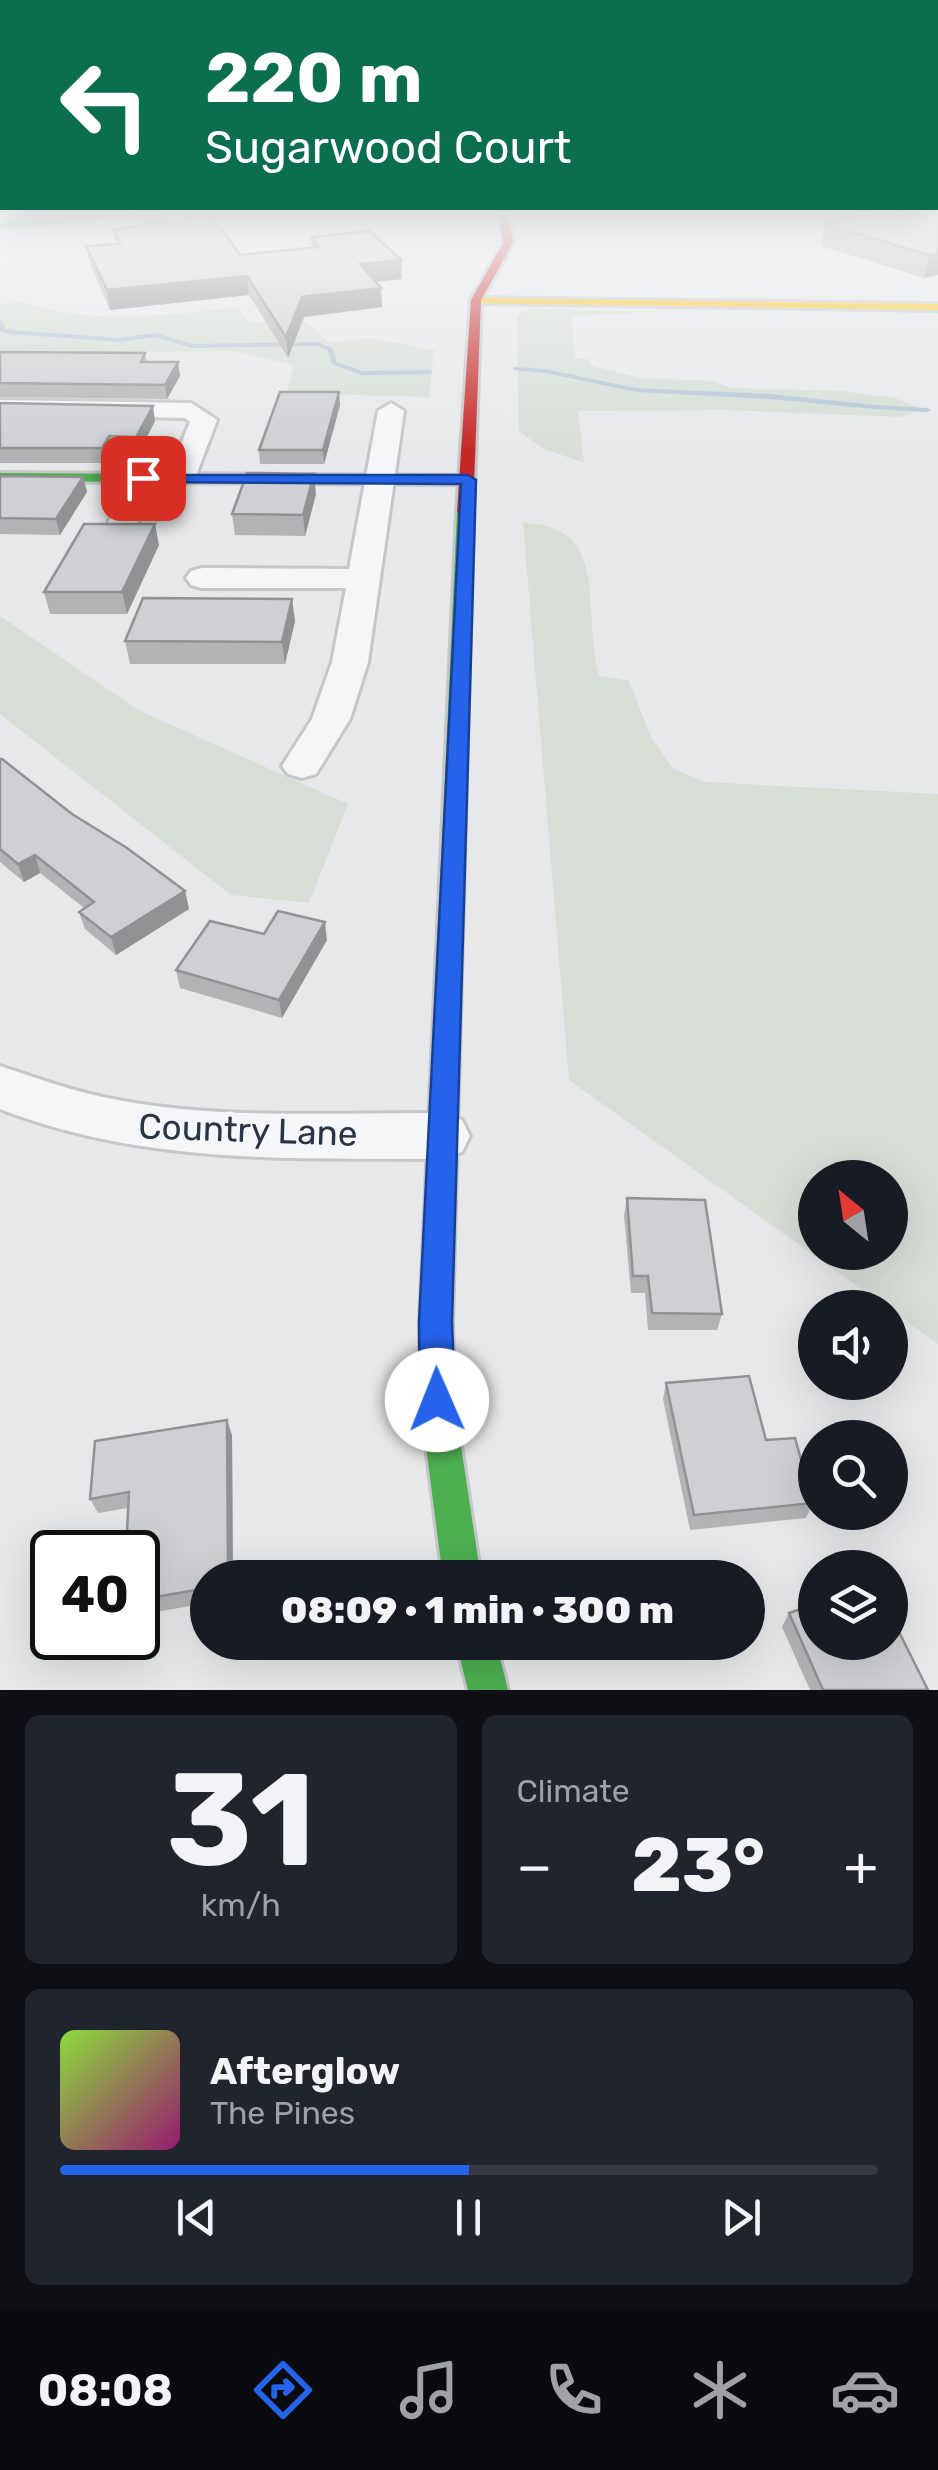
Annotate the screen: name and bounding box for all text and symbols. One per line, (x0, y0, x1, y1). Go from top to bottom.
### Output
text: 220 m (205, 37, 423, 120)
icon: left (40, 40, 170, 170)
text: Sugarwood Court (205, 121, 571, 174)
pin (101, 436, 186, 521)
icon: arrive (116, 451, 171, 506)
street label: Country Lane (138, 1105, 358, 1155)
north arrow (798, 1160, 908, 1270)
map controls (798, 1160, 908, 1660)
button: sound (798, 1290, 908, 1400)
position arrow (385, 1348, 489, 1452)
button: search (798, 1420, 908, 1530)
speed limit sign: 40 (30, 1530, 160, 1660)
button: layers (798, 1550, 908, 1660)
text: 08:09 · 1 min · 300 m (281, 1587, 674, 1633)
text: 31 (167, 1743, 315, 1898)
text: Climate (517, 1772, 630, 1810)
text: 23° (631, 1821, 765, 1910)
text: − (517, 1834, 552, 1899)
text: + (844, 1834, 878, 1899)
text: km/h (201, 1886, 281, 1924)
text: Afterglow (210, 2048, 400, 2094)
text: The Pines (210, 2094, 355, 2132)
icon: previous (169, 2190, 224, 2245)
icon: pause (441, 2190, 496, 2245)
icon: next (714, 2190, 769, 2245)
icon: directions (248, 2355, 318, 2425)
icon: music (394, 2355, 464, 2425)
icon: phone (539, 2355, 609, 2425)
icon: climate (685, 2355, 755, 2425)
icon: car (830, 2355, 900, 2425)
text: 08:08 (38, 2364, 173, 2417)

